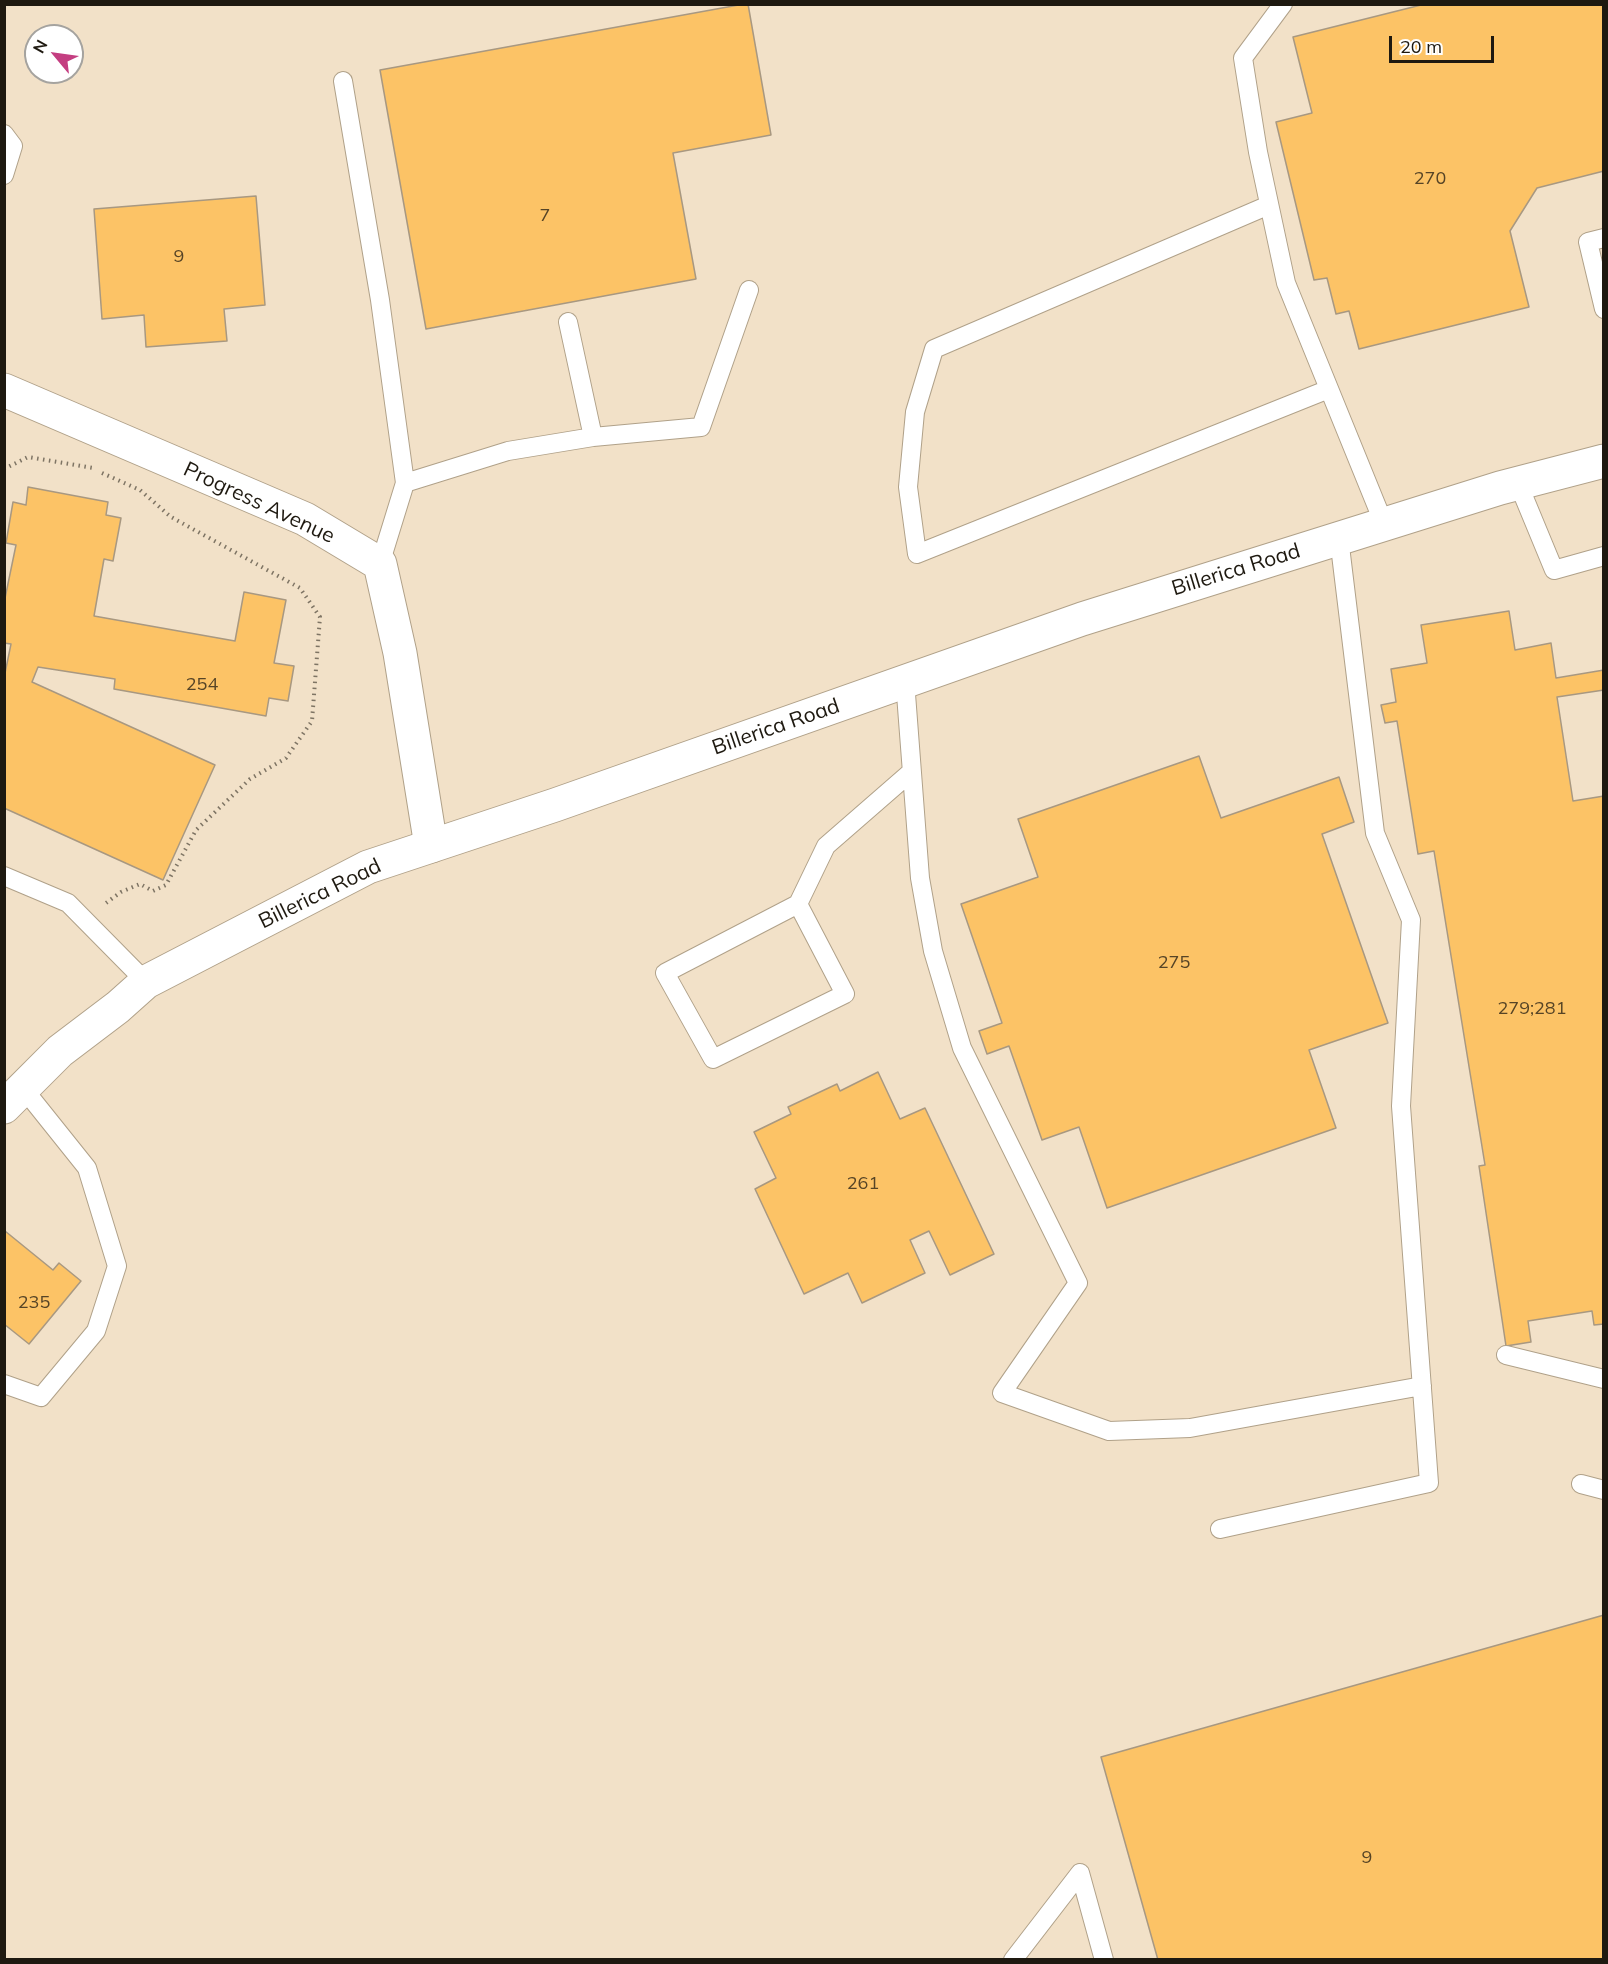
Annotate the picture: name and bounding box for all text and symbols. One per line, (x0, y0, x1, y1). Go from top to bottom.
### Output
north arrow (24, 24, 84, 84)
scale bar (1392, 24, 1497, 62)
text: 20 m (1400, 35, 1442, 58)
text: N (28, 36, 52, 56)
house number: 270 (1414, 168, 1446, 190)
house number: 7 (540, 205, 550, 227)
house number: 9 (174, 246, 184, 268)
street label: Progress Avenue (179, 457, 339, 549)
street label: Billerica Road (1169, 538, 1303, 602)
house number: 254 (186, 674, 218, 696)
street label: Billerica Road (709, 693, 843, 761)
street label: Billerica Road (255, 853, 385, 935)
house number: 275 (1158, 952, 1190, 974)
house number: 279;281 (1498, 998, 1566, 1020)
house number: 261 (847, 1173, 879, 1195)
house number: 235 (18, 1292, 50, 1314)
house number: 9 (1362, 1847, 1372, 1869)

